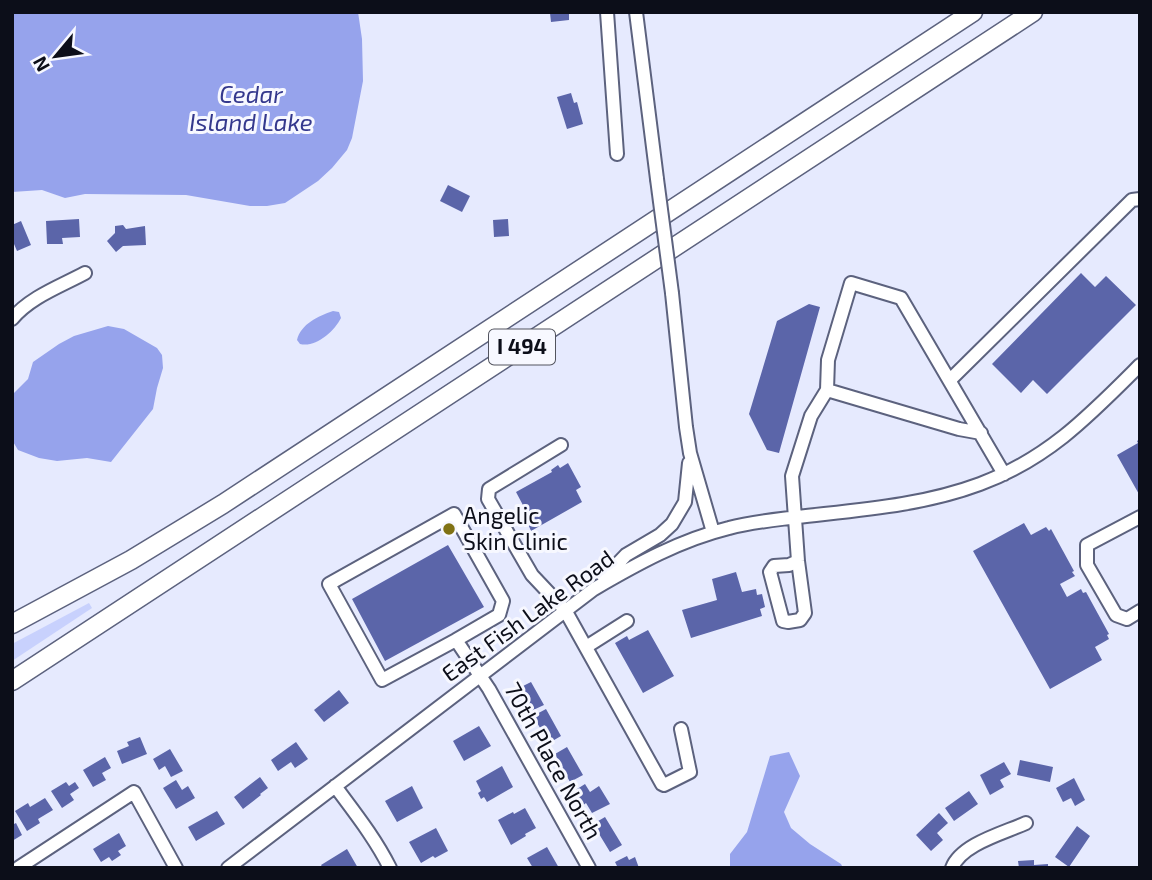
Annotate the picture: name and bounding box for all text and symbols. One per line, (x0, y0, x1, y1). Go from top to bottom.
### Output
north arrow (21, 21, 91, 91)
text: N (27, 53, 54, 76)
water label: Cedar Island Lake (189, 79, 313, 136)
road number: I 494 (489, 330, 555, 364)
place label: Angelic Skin Clinic (463, 501, 568, 555)
marker: Angelic Skin Clinic (441, 521, 457, 537)
street label: East Fish Lake Road (436, 543, 619, 687)
street label: 70th Place North (499, 677, 609, 844)

